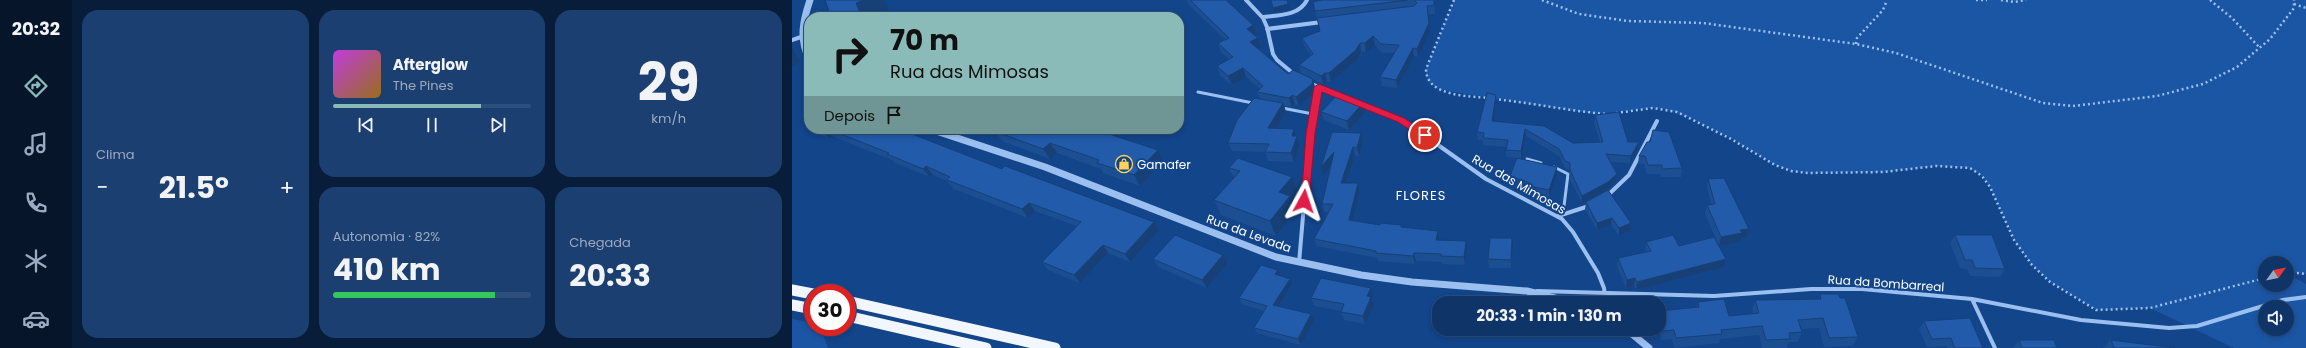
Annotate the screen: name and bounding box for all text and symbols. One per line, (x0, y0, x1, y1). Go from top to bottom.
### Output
text: 20:32 (12, 16, 60, 41)
text: 70 m (890, 21, 959, 60)
icon: right (824, 28, 876, 80)
text: 29 (638, 46, 700, 119)
text: Afterglow (393, 54, 468, 75)
text: Rua das Mimosas (890, 59, 1049, 84)
icon: directions (22, 72, 50, 100)
text: The Pines (393, 76, 453, 95)
icon: arrive (883, 104, 905, 126)
text: Depois (824, 105, 875, 126)
text: km/h (651, 109, 686, 128)
icon: previous (355, 114, 377, 136)
icon: pause (421, 114, 443, 136)
icon: next (487, 114, 509, 136)
pin (1408, 118, 1442, 152)
icon: arrive (1414, 124, 1436, 146)
icon: music (22, 130, 50, 158)
text: Clima (96, 145, 135, 164)
street label: Rua das Mimosas (1469, 150, 1569, 218)
shop icon: Gamafer (1114, 154, 1134, 174)
place label: Gamafer (1137, 156, 1191, 173)
text: 21.5° (159, 166, 229, 209)
text: − (96, 172, 108, 203)
text: + (280, 172, 295, 203)
position arrow (1283, 180, 1325, 222)
district label: FLORES (1396, 186, 1446, 205)
icon: phone (22, 189, 50, 217)
street label: Rua da Levada (1204, 210, 1294, 256)
text: Autonomia · 82% (333, 227, 440, 246)
text: Chegada (569, 233, 631, 252)
icon: climate (22, 247, 50, 275)
text: 410 km (333, 248, 440, 291)
text: 20:33 (569, 254, 651, 297)
north arrow (2258, 256, 2294, 292)
map controls (2258, 256, 2294, 336)
street label: Rua da Bombarreal (1827, 270, 1945, 296)
speed limit sign: 30 (804, 284, 856, 336)
button: sound (2258, 300, 2294, 336)
icon: car (22, 305, 50, 333)
text: 20:33 · 1 min · 130 m (1476, 305, 1622, 326)

